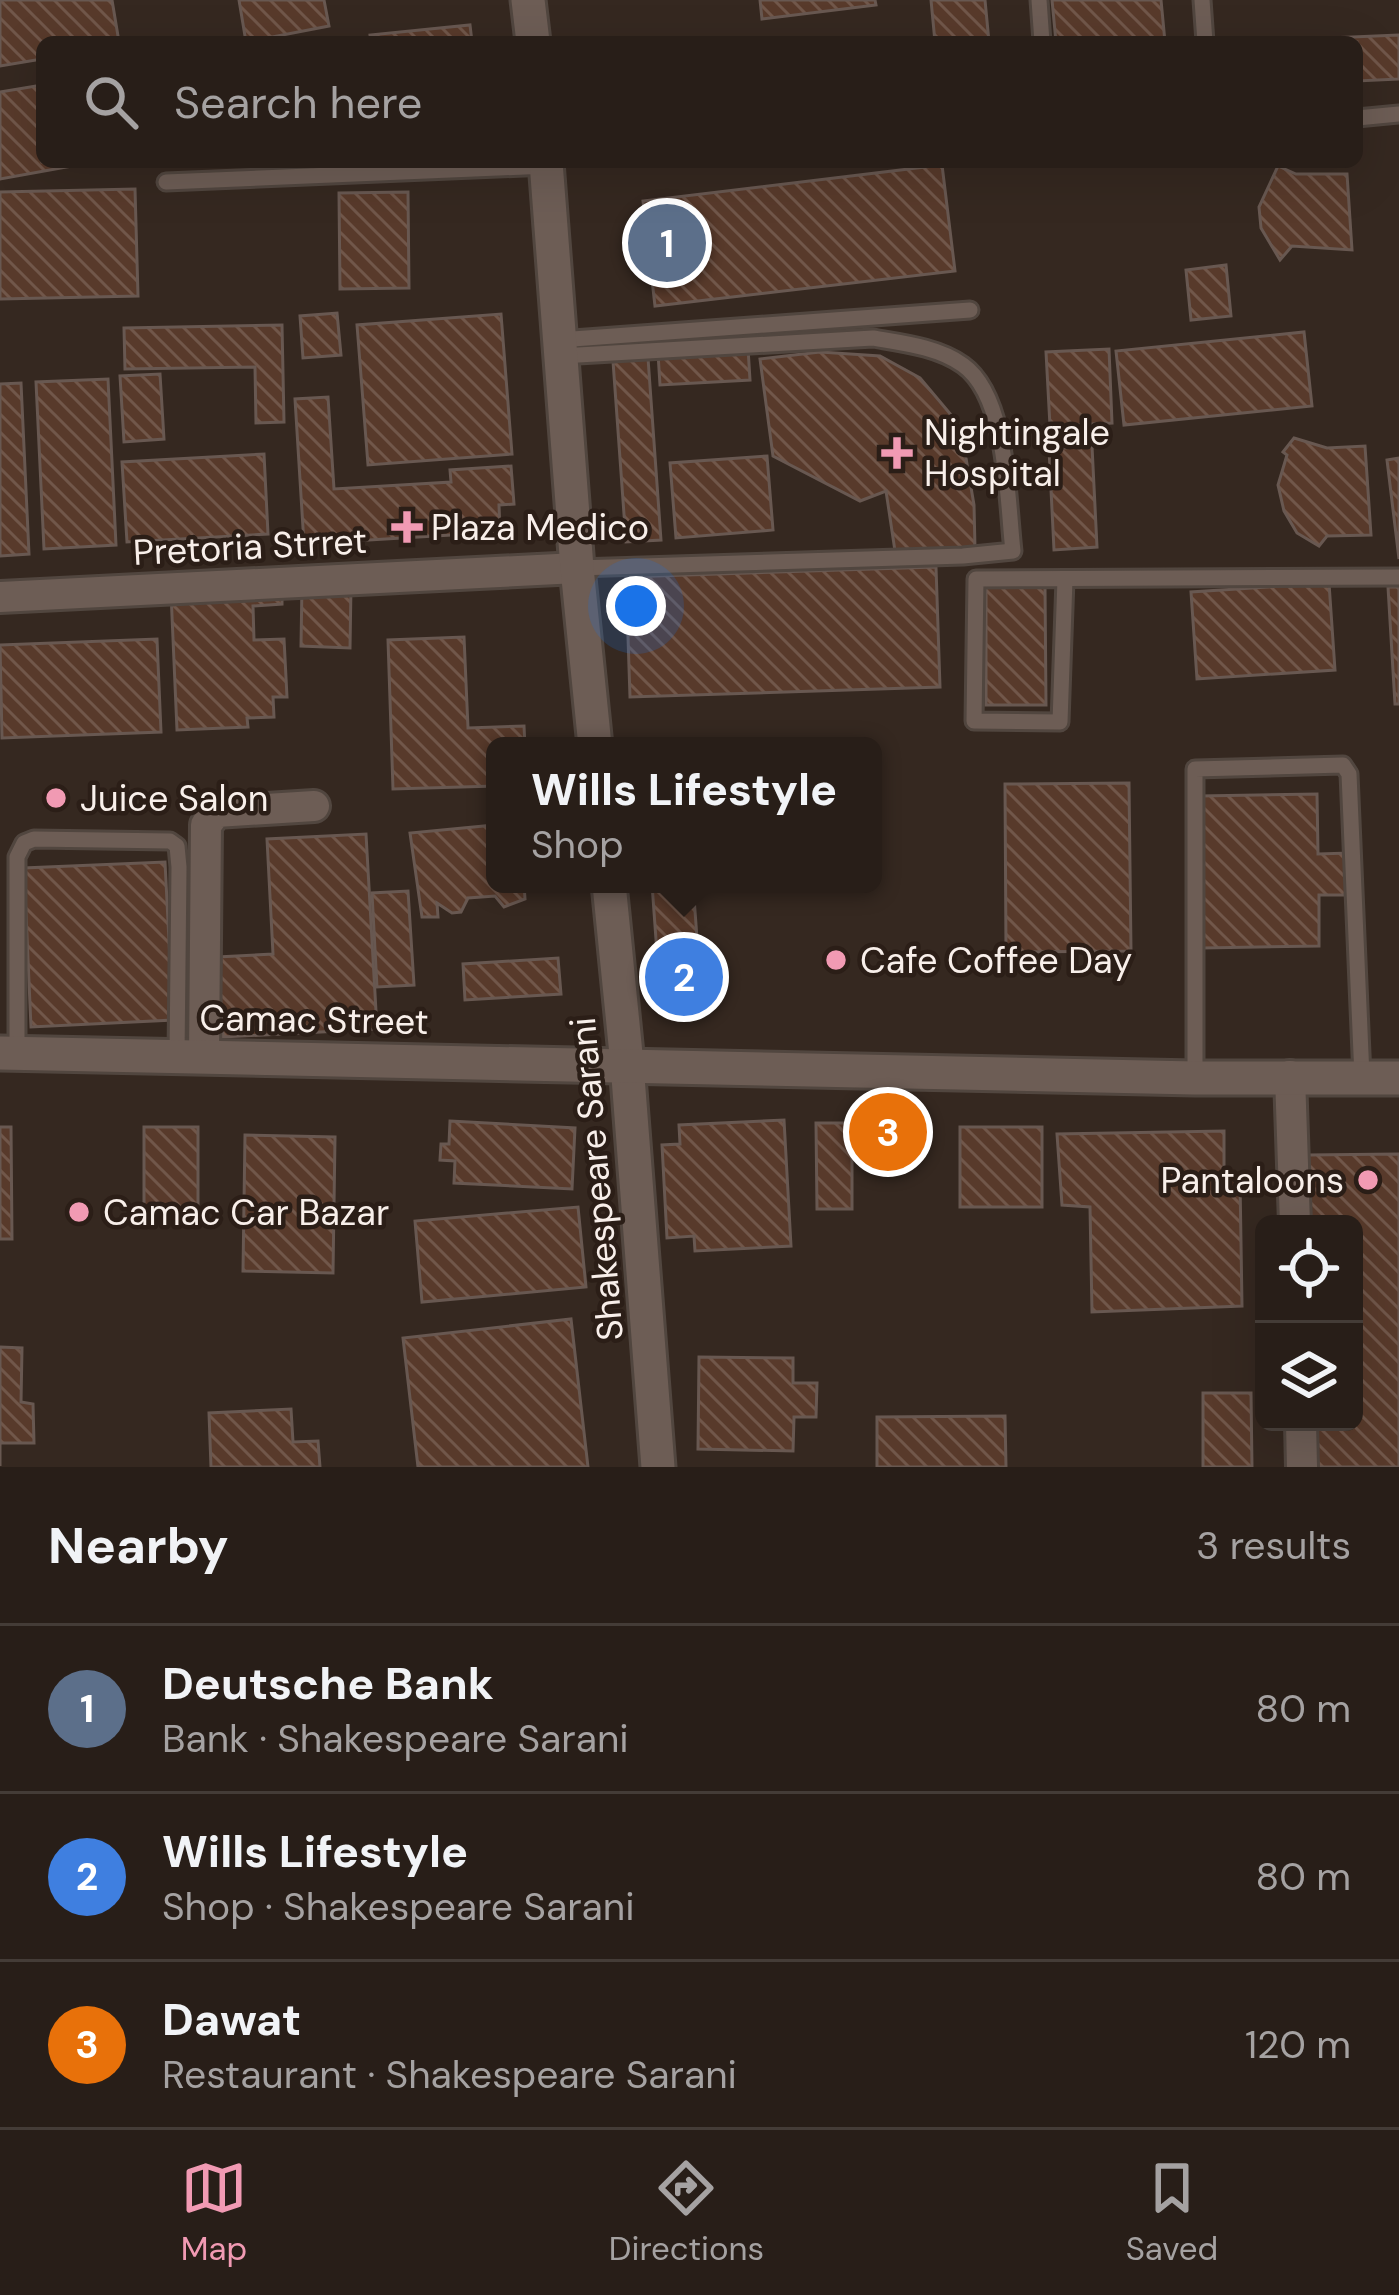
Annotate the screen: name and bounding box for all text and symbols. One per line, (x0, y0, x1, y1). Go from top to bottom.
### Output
search box (36, 36, 1363, 168)
icon: search (78, 69, 144, 135)
text: Search here (174, 73, 422, 132)
pin: 1 (628, 198, 706, 288)
place label: Nightingale Hospital (924, 409, 1110, 497)
marker: Nightingale Hospital (881, 437, 913, 469)
place label: Plaza Medico (431, 504, 649, 551)
marker: Plaza Medico (394, 514, 420, 540)
street label: Pretoria Strret (132, 517, 368, 576)
your location (606, 576, 666, 636)
popup (486, 737, 882, 893)
text: Wills Lifestyle (531, 760, 837, 819)
place label: Juice Salon (80, 775, 268, 822)
marker: Juice Salon (43, 785, 69, 811)
text: Shop (531, 819, 624, 870)
pin: 2 (645, 932, 723, 1022)
place label: Cafe Coffee Day (860, 937, 1132, 984)
marker: Cafe Coffee Day (823, 947, 849, 973)
street label: Camac Street (199, 994, 429, 1045)
street label: Shakespeare Sarani (559, 1015, 634, 1343)
pin: 3 (849, 1087, 927, 1177)
place label: Pantaloons (1161, 1157, 1344, 1204)
marker: Pantaloons (1355, 1167, 1381, 1193)
place label: Camac Car Bazar (103, 1189, 389, 1236)
marker: Camac Car Bazar (66, 1199, 92, 1225)
map controls (1255, 1215, 1363, 1431)
button: locate (1255, 1215, 1363, 1323)
button: layers (1255, 1323, 1363, 1431)
text: Nearby (48, 1512, 229, 1579)
text: 3 results (1196, 1520, 1351, 1571)
text: Deutsche Bank (162, 1654, 494, 1713)
text: 1 (80, 1683, 94, 1734)
text: 80 m (1255, 1683, 1351, 1734)
text: Bank · Shakespeare Sarani (162, 1713, 629, 1764)
text: Wills Lifestyle (162, 1822, 468, 1881)
text: 2 (76, 1851, 98, 1902)
text: 80 m (1255, 1851, 1351, 1902)
text: Shop · Shakespeare Sarani (162, 1881, 635, 1932)
text: Dawat (162, 1990, 301, 2049)
text: 3 (75, 2019, 99, 2070)
text: 120 m (1245, 2019, 1351, 2070)
text: Restaurant · Shakespeare Sarani (162, 2049, 737, 2100)
tab: Map (181, 2155, 247, 2270)
tab: Directions (609, 2155, 764, 2270)
tab: Saved (1126, 2155, 1218, 2270)

